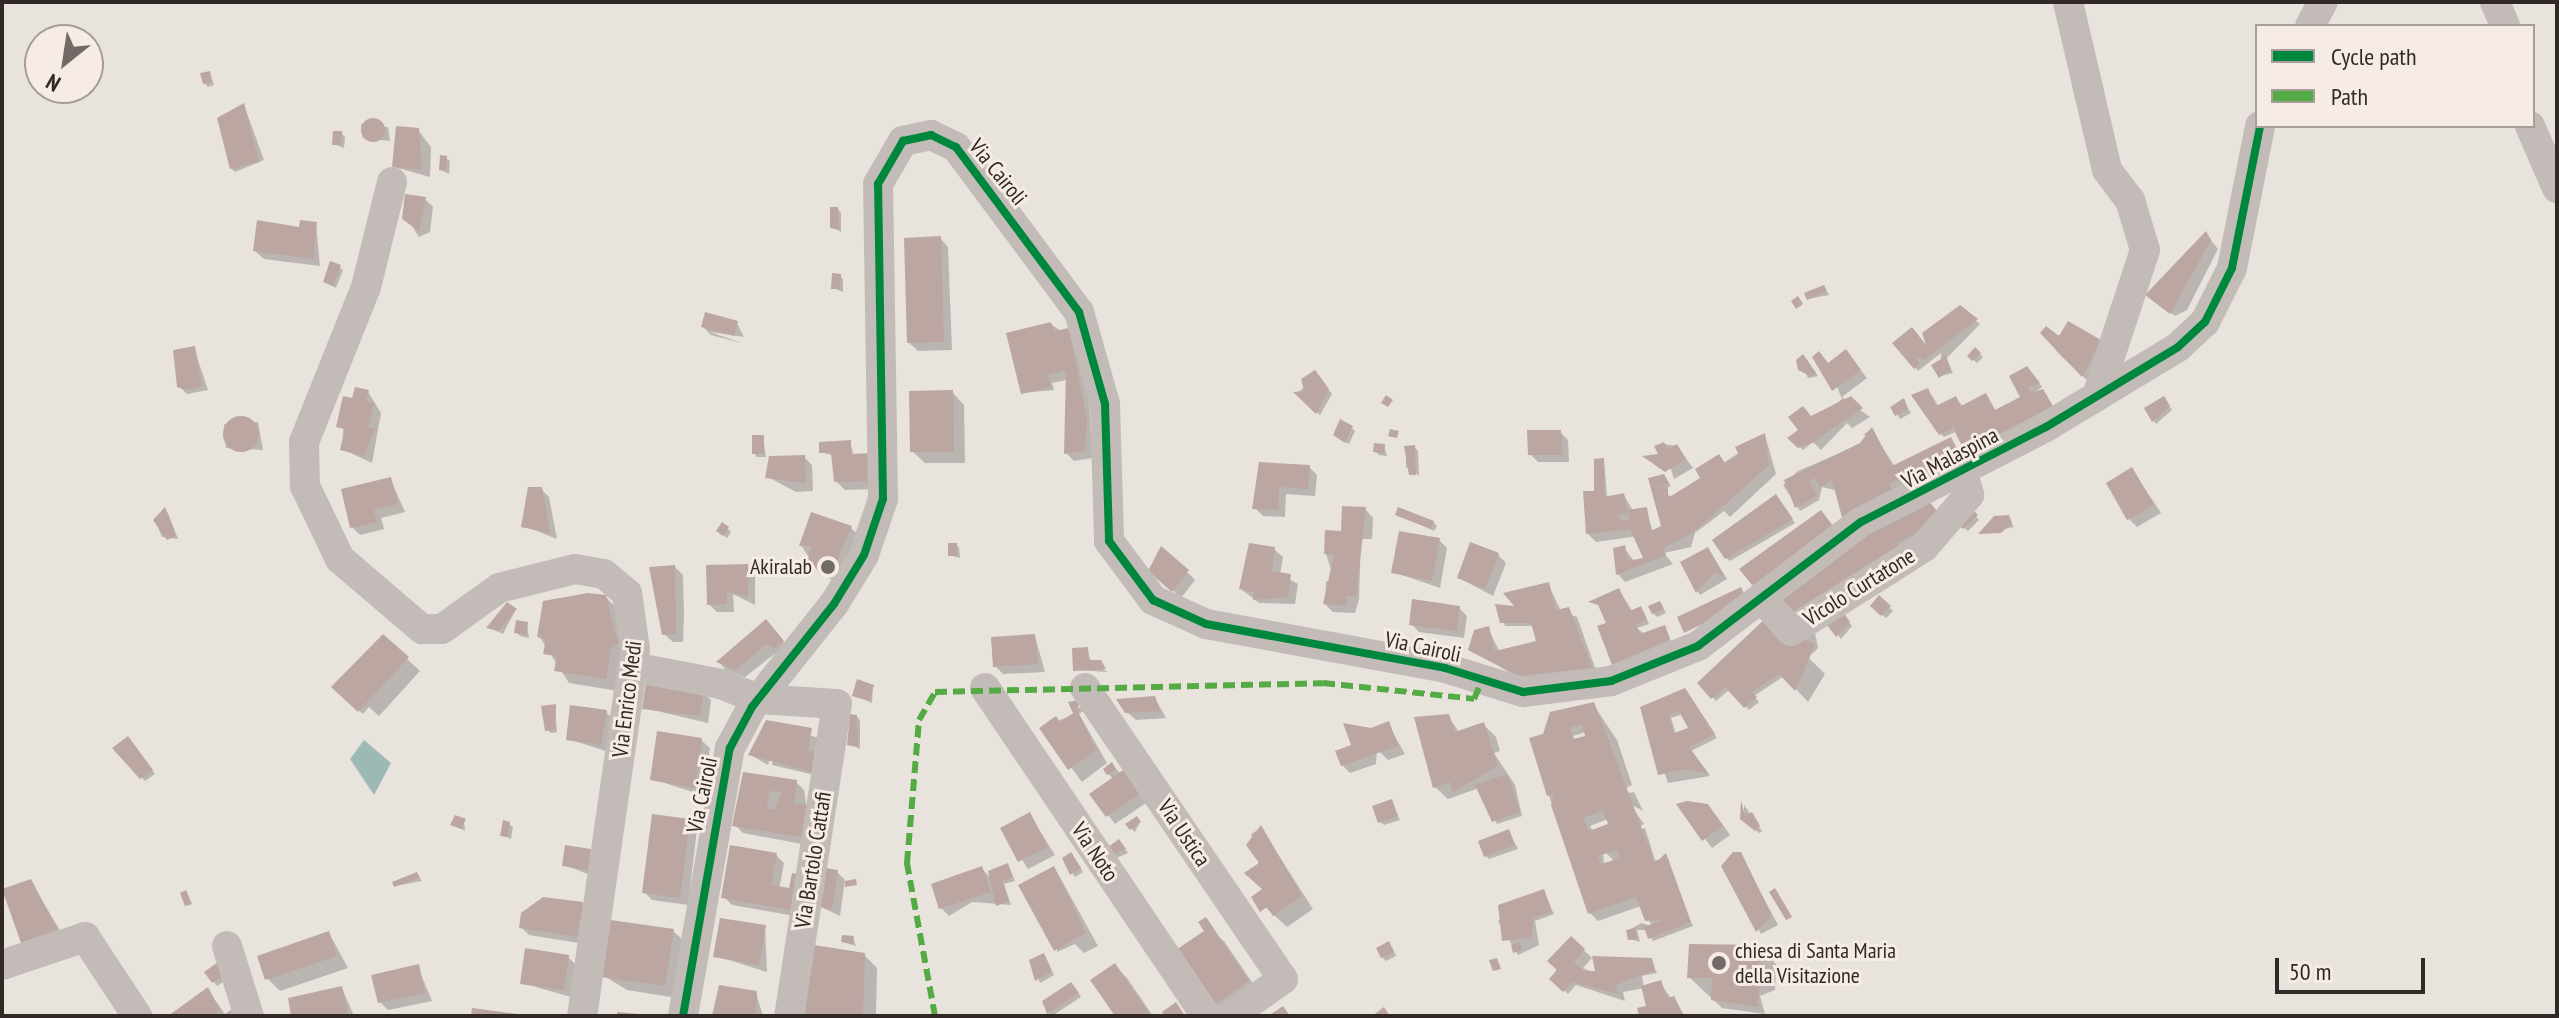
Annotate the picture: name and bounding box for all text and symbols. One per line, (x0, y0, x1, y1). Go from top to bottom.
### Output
north arrow (24, 24, 104, 104)
legend (2255, 24, 2535, 128)
text: Cycle path (2331, 41, 2417, 72)
text: N (41, 68, 65, 98)
text: Path (2331, 81, 2368, 112)
street label: Via Cairoli (963, 134, 1033, 210)
street label: Via Malaspina (1897, 422, 2003, 494)
street label: Vicolo Curtatone (1799, 542, 1919, 632)
place label: Akiralab (750, 554, 812, 580)
marker: Akiralab (819, 558, 837, 576)
street label: Via Cairoli (1382, 626, 1464, 668)
street label: Via Enrico Medi (607, 639, 647, 759)
street label: Via Cairoli (681, 754, 723, 836)
street label: Via Bartolo Cattafi (789, 790, 837, 930)
street label: Via Ustica (1152, 795, 1216, 871)
street label: Via Noto (1066, 818, 1124, 886)
place label: chiesa di Santa Maria della Visitazione (1735, 937, 1896, 988)
scale bar (2279, 942, 2429, 992)
marker: chiesa di Santa Maria della Visitazione (1710, 954, 1728, 972)
text: 50 m (2289, 956, 2331, 987)

